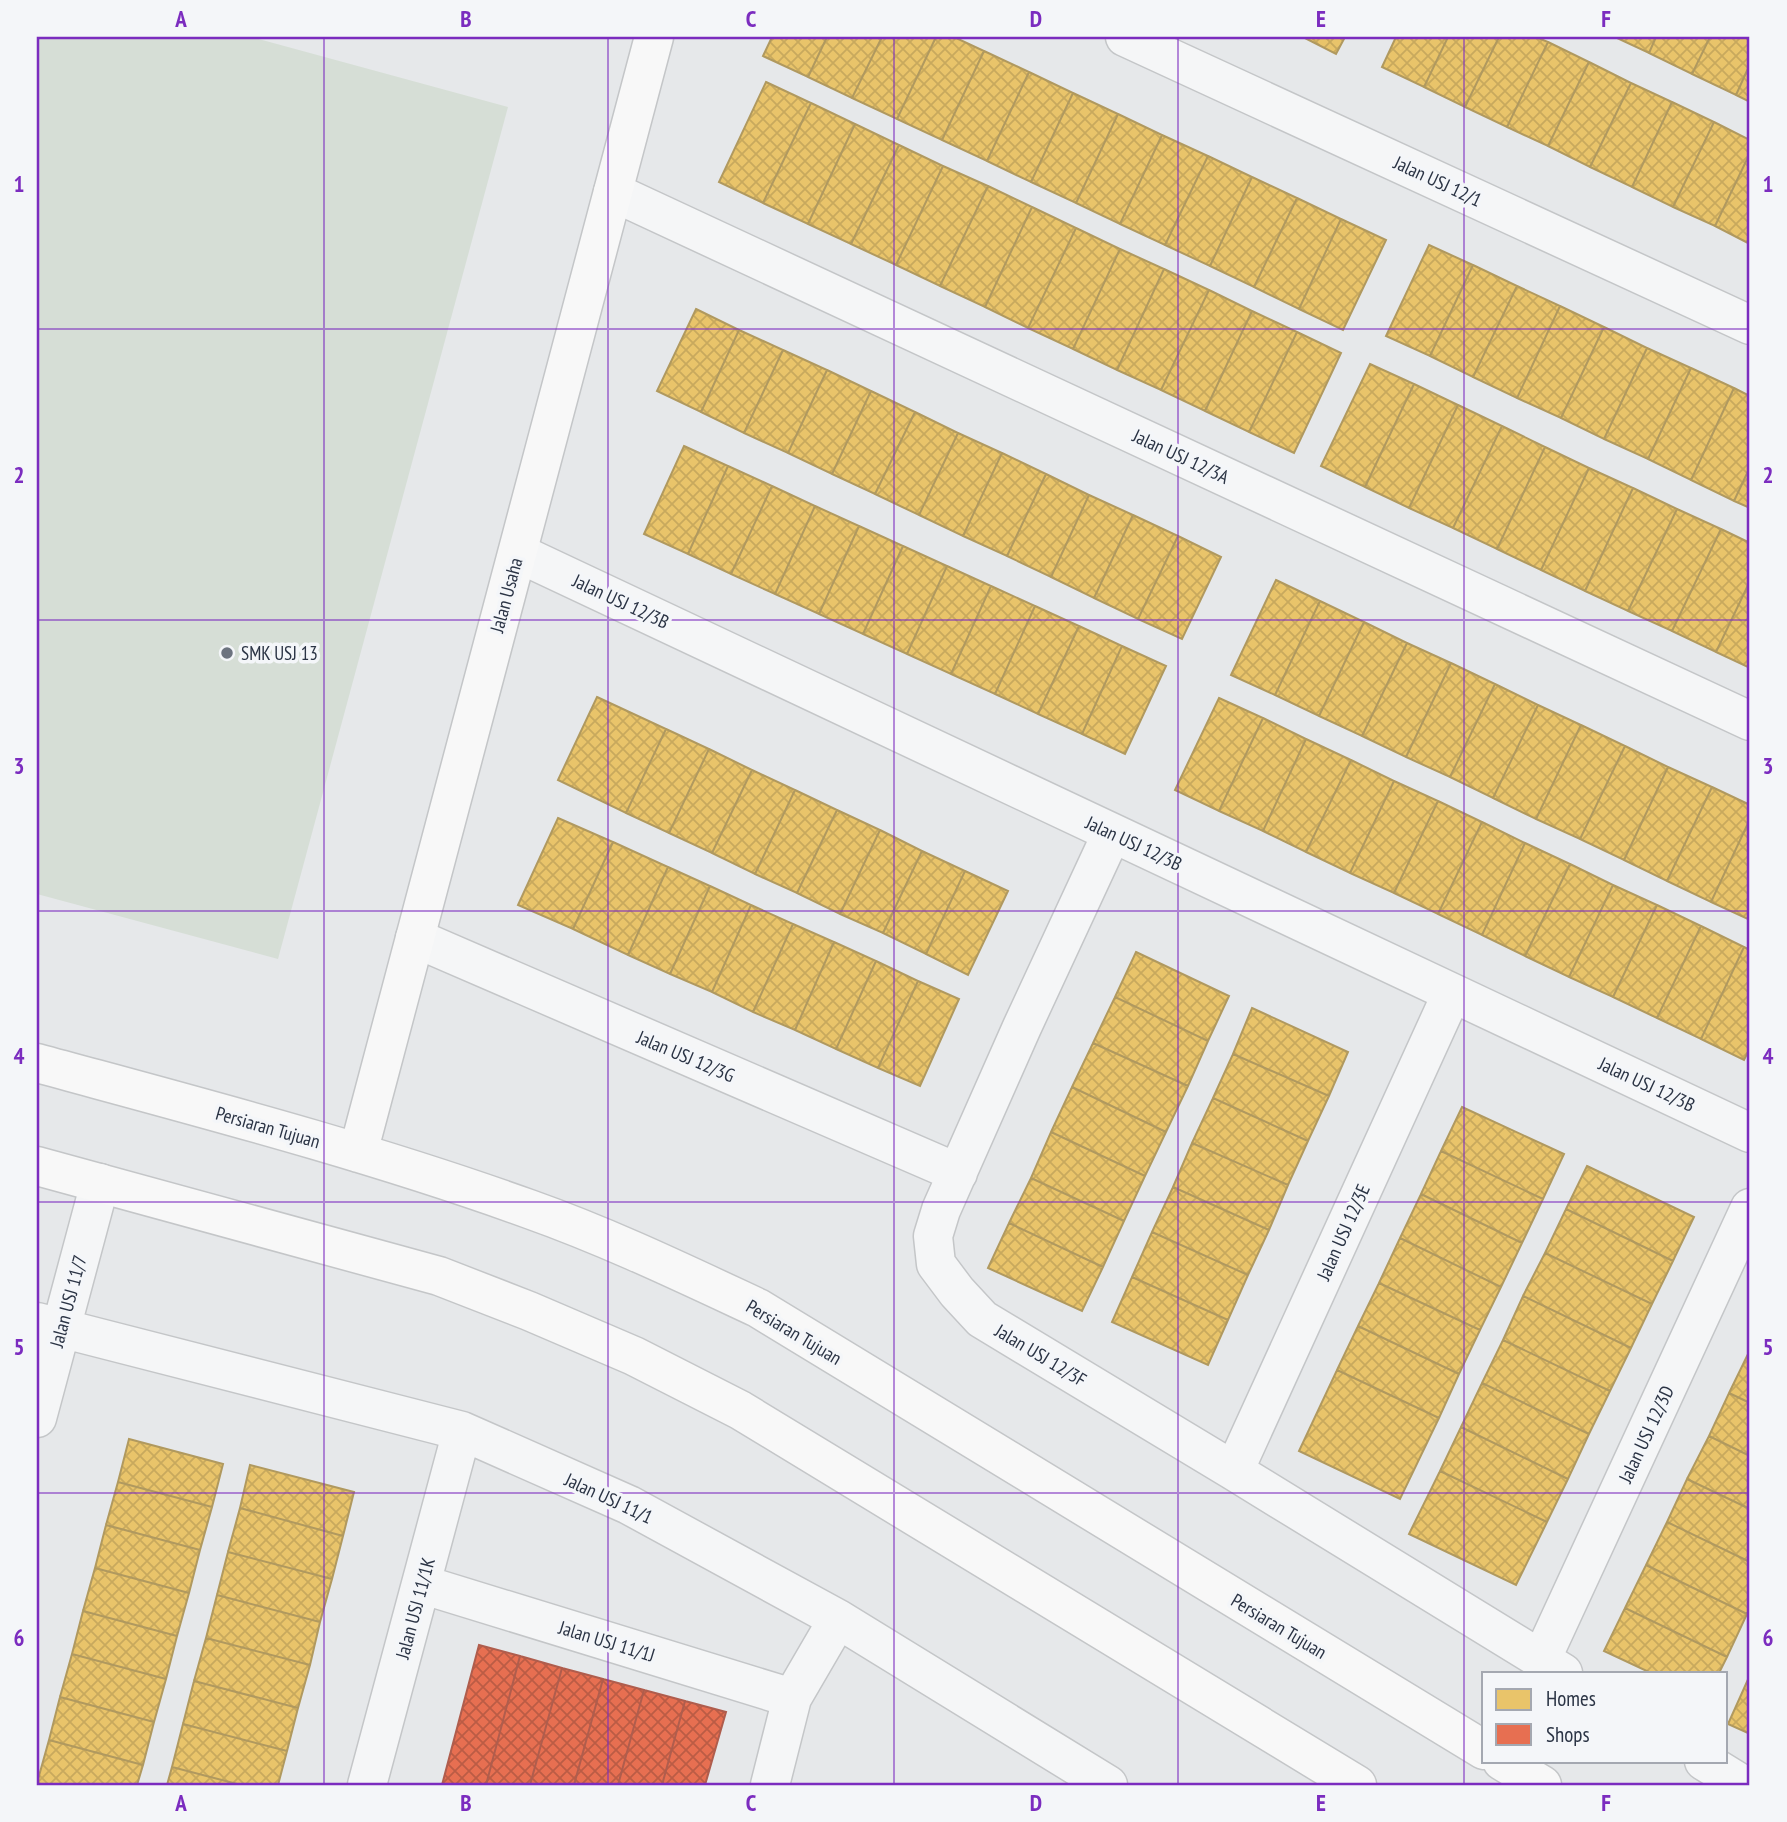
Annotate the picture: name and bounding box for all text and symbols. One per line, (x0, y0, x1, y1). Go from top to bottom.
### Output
text: A (174, 4, 187, 33)
text: B (460, 4, 472, 33)
text: C (746, 4, 757, 33)
text: D (1030, 4, 1042, 33)
text: E (1316, 4, 1326, 33)
text: F (1601, 4, 1611, 33)
street label: Jalan USJ 12/1 (1389, 150, 1486, 212)
text: 1 (14, 169, 25, 198)
text: 1 (1763, 169, 1774, 198)
street label: Jalan USJ 12/3A (1128, 423, 1233, 489)
text: 2 (14, 460, 25, 489)
text: 2 (1763, 460, 1774, 489)
street label: Jalan Usaha (484, 555, 527, 636)
street label: Jalan USJ 12/3B (568, 568, 673, 634)
place label: SMK USJ 13 (241, 641, 318, 665)
marker: SMK USJ 13 (219, 645, 235, 661)
text: 3 (14, 751, 25, 780)
text: 3 (1763, 751, 1774, 780)
street label: Jalan USJ 12/3B (1081, 810, 1186, 876)
street label: Jalan USJ 12/3G (633, 1024, 738, 1087)
text: 4 (14, 1041, 25, 1070)
text: 4 (1763, 1041, 1774, 1070)
street label: Jalan USJ 12/3B (1594, 1051, 1699, 1117)
street label: Persiaran Tujuan (213, 1101, 323, 1153)
street label: Jalan USJ 12/3E (1311, 1180, 1375, 1285)
street label: Jalan USJ 11/7 (44, 1252, 92, 1351)
street label: Persiaran Tujuan (742, 1294, 846, 1370)
street label: Jalan USJ 12/3F (990, 1318, 1091, 1392)
text: 5 (14, 1332, 25, 1361)
text: 5 (1763, 1332, 1774, 1361)
street label: Jalan USJ 12/3D (1613, 1382, 1679, 1487)
street label: Jalan USJ 11/1 (560, 1467, 657, 1529)
street label: Jalan USJ 11/1K (390, 1555, 440, 1662)
street label: Persiaran Tujuan (1227, 1588, 1331, 1664)
street label: Jalan USJ 11/1J (555, 1615, 658, 1667)
text: 6 (14, 1623, 25, 1652)
text: 6 (1763, 1623, 1774, 1652)
legend (1482, 1672, 1728, 1762)
text: Homes (1546, 1685, 1596, 1712)
text: Shops (1546, 1721, 1590, 1748)
text: A (174, 1788, 187, 1817)
text: B (460, 1788, 472, 1817)
text: C (746, 1788, 757, 1817)
text: D (1030, 1788, 1042, 1817)
text: E (1316, 1788, 1326, 1817)
text: F (1601, 1788, 1611, 1817)

